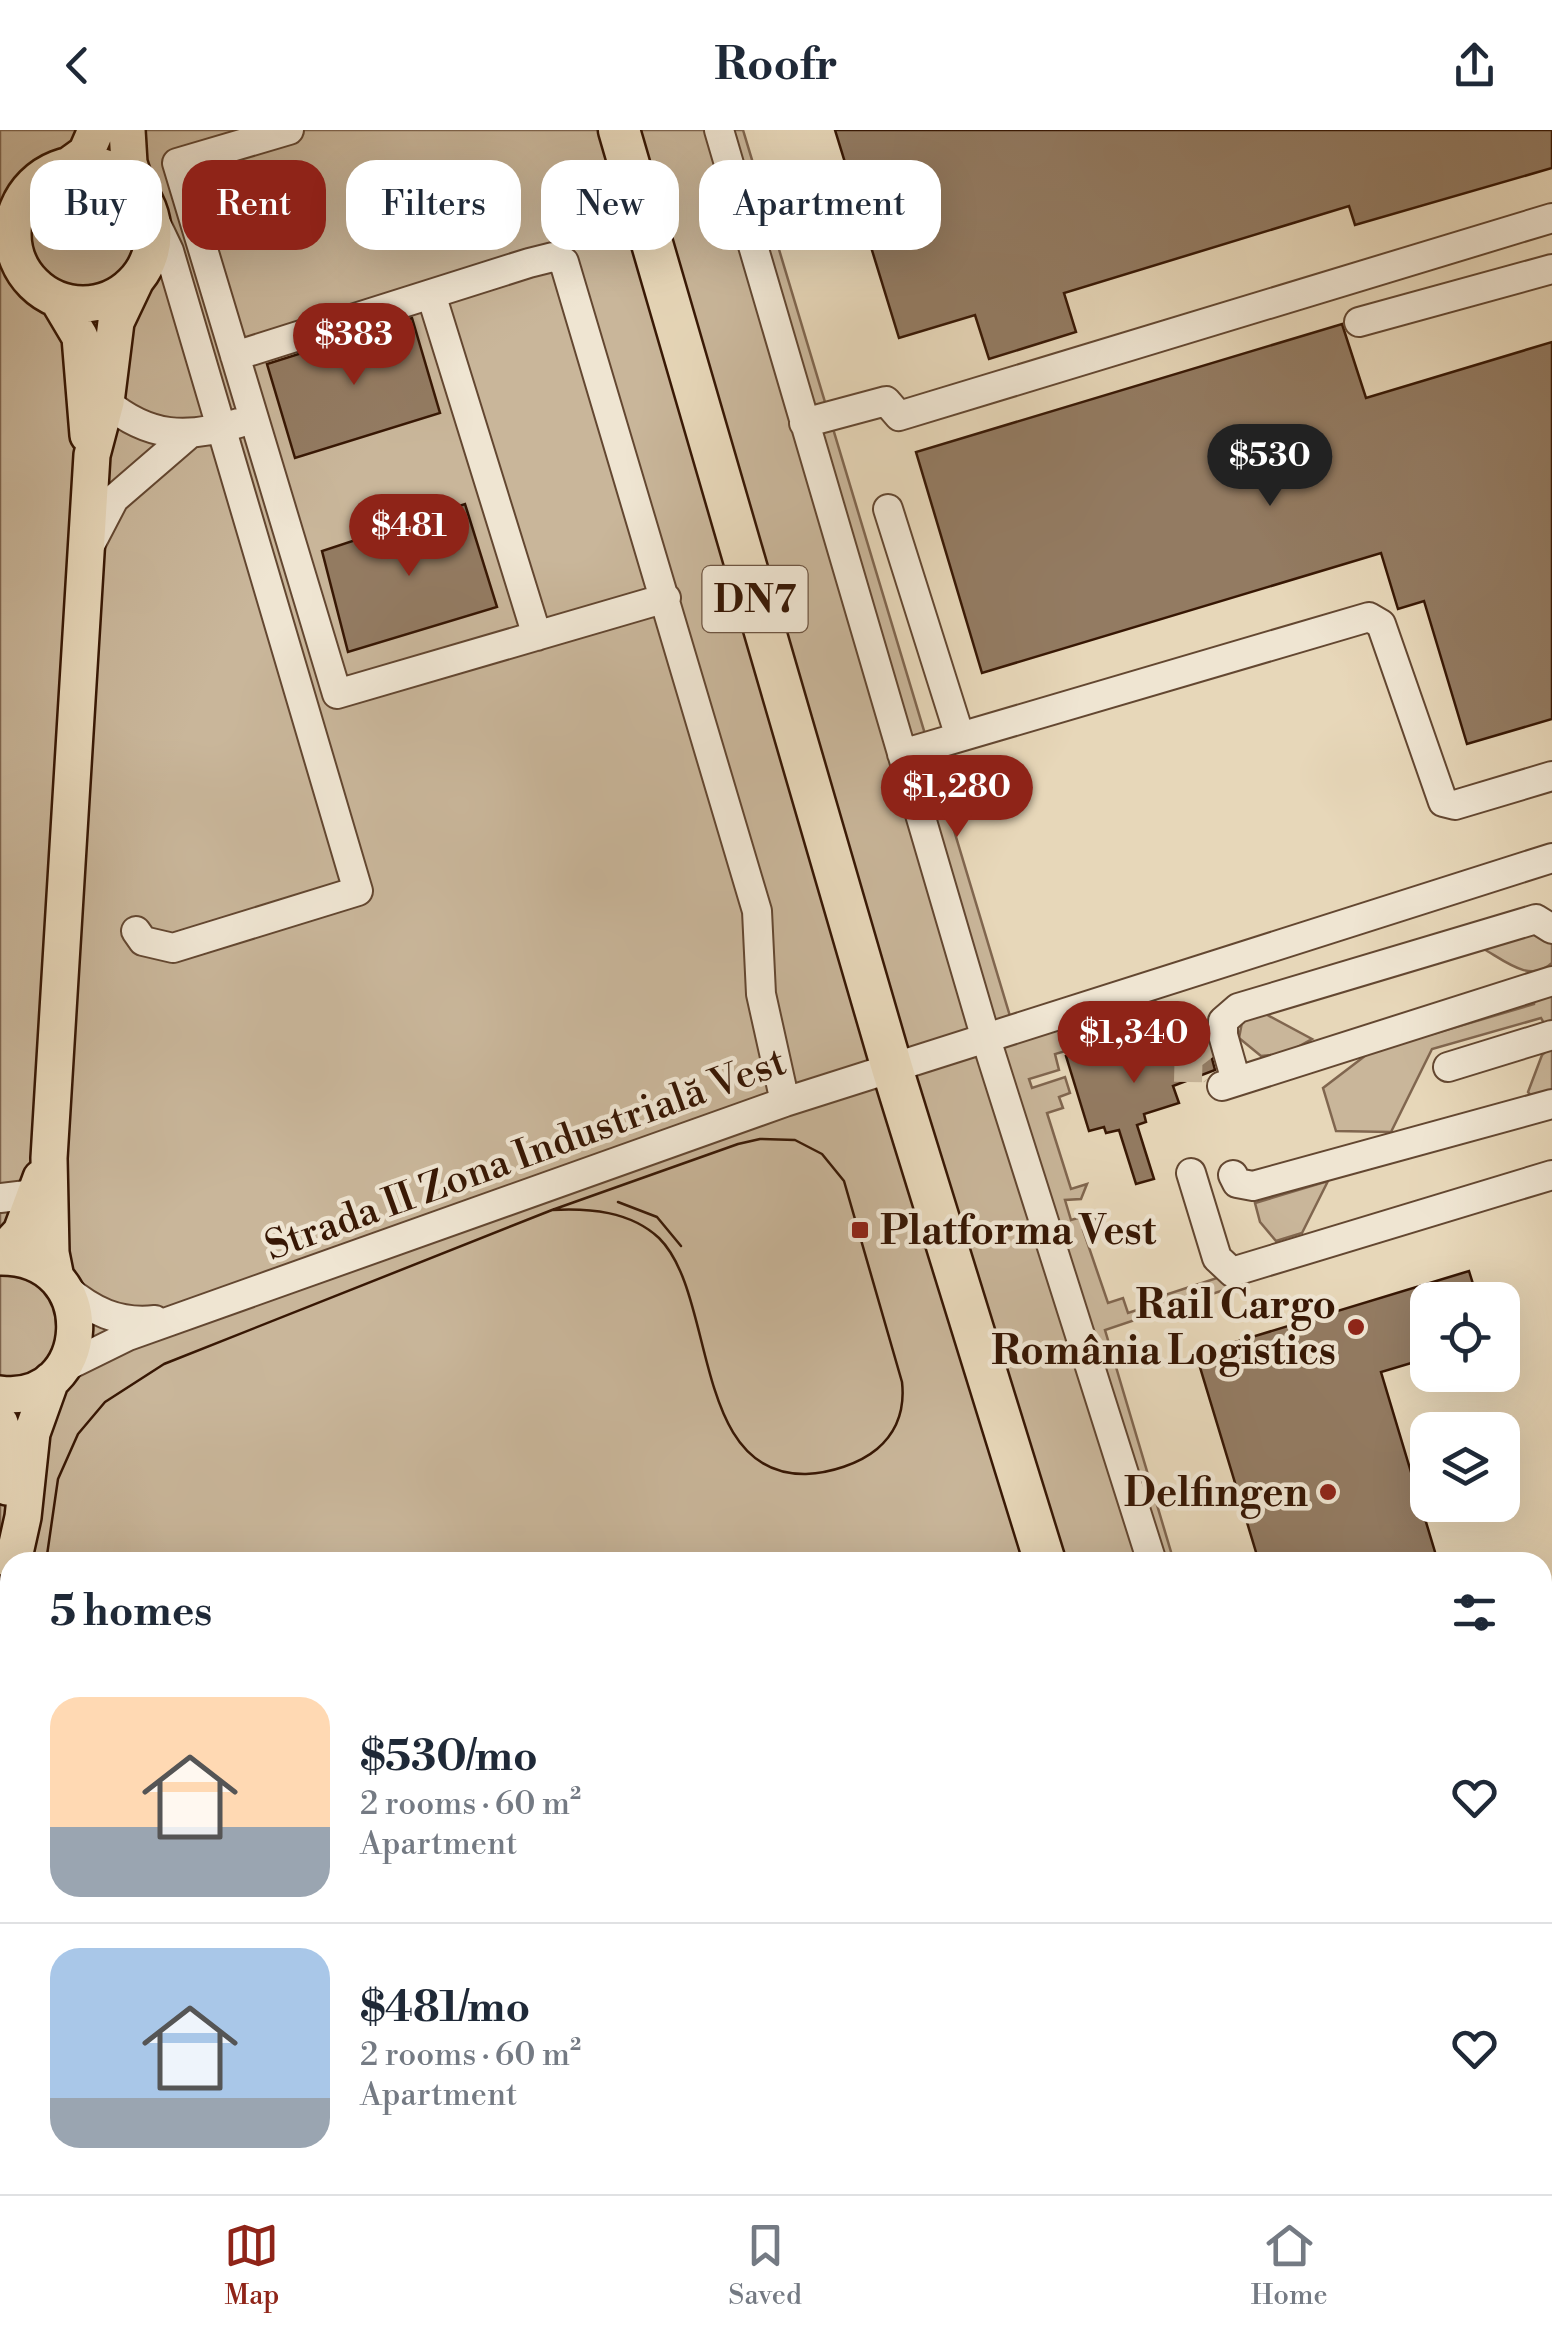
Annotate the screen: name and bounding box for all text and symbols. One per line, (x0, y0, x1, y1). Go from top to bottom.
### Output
text: Roofr (714, 37, 838, 94)
icon: back (50, 38, 105, 93)
icon: share (1447, 38, 1502, 93)
chip: Buy (30, 160, 162, 250)
chip: Rent (182, 160, 326, 250)
chip: Filters (346, 160, 521, 250)
chip: New (541, 160, 679, 250)
chip: Apartment (699, 160, 941, 250)
pin: $383 (295, 303, 413, 388)
text: $383 (315, 315, 393, 355)
pin: $530 (1211, 424, 1329, 509)
text: $530 (1229, 436, 1311, 476)
pin: $481 (350, 494, 468, 579)
text: $481 (371, 506, 447, 546)
road number: DN7 (702, 566, 808, 632)
pin: $1,280 (876, 755, 1038, 840)
text: $1,280 (903, 767, 1011, 807)
pin: $1,340 (1053, 1001, 1215, 1086)
text: $1,340 (1079, 1013, 1189, 1053)
street label: Strada II Zona Industrială Vest (258, 1037, 793, 1273)
place label: Platforma Vest (880, 1207, 1157, 1257)
marker: Platforma Vest (849, 1219, 871, 1241)
place label: Rail Cargo România Logistics (991, 1281, 1336, 1377)
map controls (1410, 1282, 1520, 1522)
button: locate (1410, 1282, 1520, 1392)
marker: Rail Cargo România Logistics (1345, 1316, 1367, 1338)
button: layers (1410, 1412, 1520, 1522)
place label: Delfingen (1124, 1469, 1308, 1519)
marker: Delfingen (1317, 1481, 1339, 1503)
icon: filters (1447, 1585, 1502, 1640)
text: 5 homes (50, 1586, 212, 1639)
text: $530/mo (360, 1731, 538, 1784)
icon: home (130, 1737, 250, 1857)
icon: heart (1447, 1770, 1502, 1825)
text: 2 rooms · 60 m² (360, 1784, 581, 1824)
text: Apartment (360, 1824, 517, 1864)
text: $481/mo (360, 1982, 530, 2035)
icon: home (130, 1988, 250, 2108)
icon: heart (1447, 2021, 1502, 2076)
text: 2 rooms · 60 m² (360, 2035, 581, 2075)
text: Apartment (360, 2075, 517, 2115)
tab: Map (224, 2218, 280, 2313)
tab: Saved (728, 2218, 802, 2313)
tab: Home (1251, 2218, 1328, 2313)

